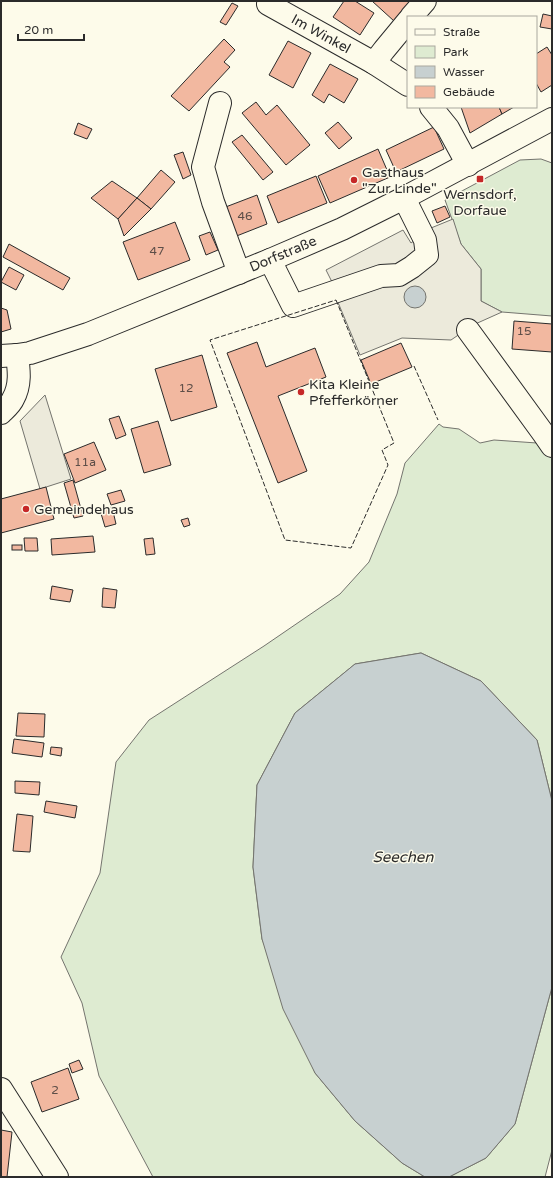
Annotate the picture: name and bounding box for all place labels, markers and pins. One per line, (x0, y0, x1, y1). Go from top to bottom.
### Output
place label: Gasthaus "Zur Linde" (362, 164, 437, 197)
marker: Wernsdorf, Dorfaue (475, 174, 485, 184)
marker: Gasthaus "Zur Linde" (349, 175, 359, 185)
place label: Wernsdorf, Dorfaue (443, 186, 517, 219)
place label: Kita Kleine Pfefferkörner (309, 376, 399, 409)
marker: Kita Kleine Pfefferkörner (296, 387, 306, 397)
place label: Gemeindehaus (34, 501, 134, 518)
marker: Gemeindehaus (21, 504, 31, 514)

